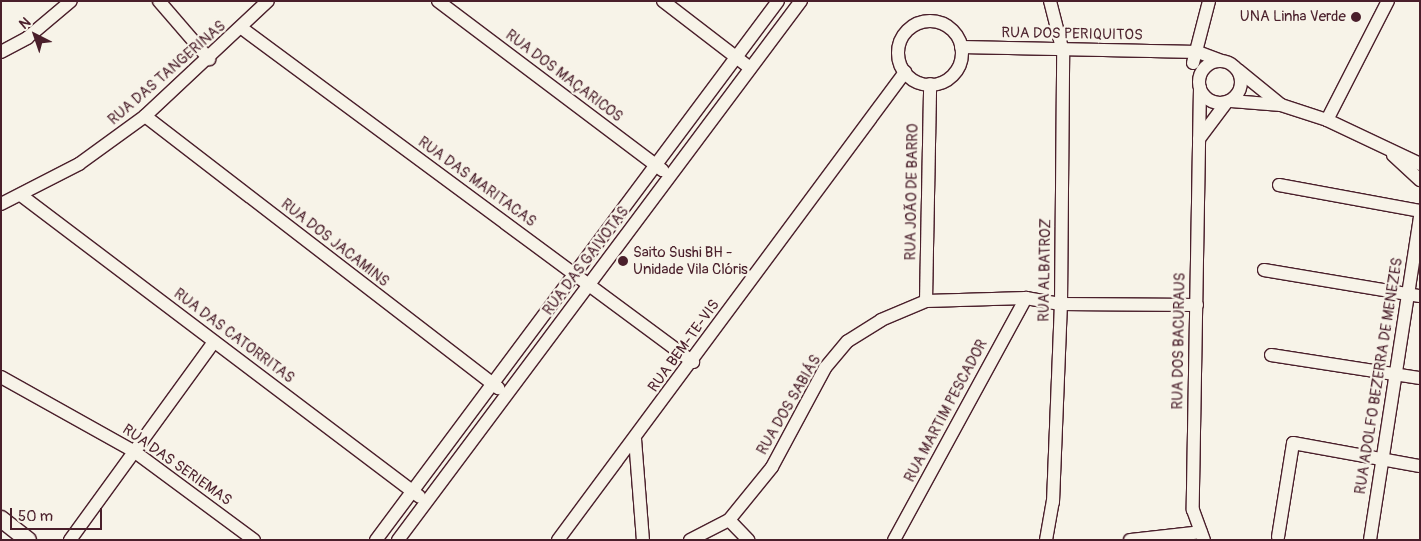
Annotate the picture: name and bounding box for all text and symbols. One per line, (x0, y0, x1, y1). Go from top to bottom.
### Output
place label: UNA Linha Verde (1240, 8, 1346, 26)
north arrow (10, 10, 60, 60)
marker: UNA Linha Verde (1350, 11, 1362, 23)
text: N (16, 14, 34, 33)
street label: RUA DAS TANGERINAS (105, 17, 229, 129)
street label: RUA DOS PERIQUITOS (1001, 24, 1143, 44)
street label: RUA DOS MAÇARICOS (502, 26, 626, 126)
street label: RUA JOÃO DE BARRO (902, 123, 922, 261)
street label: RUA DAS MARITACAS (414, 133, 540, 231)
street label: RUA DOS JACAMINS (277, 195, 393, 291)
street label: RUA DAS GAIVOTAS (539, 203, 633, 319)
street label: RUA ALBATROZ (1035, 218, 1055, 322)
place label: Saito Sushi BH - Unidade Vila Clóris (633, 243, 748, 278)
marker: Saito Sushi BH - Unidade Vila Clóris (617, 255, 629, 267)
street label: RUA ADOLFO BEZERRA DE MENEZES (1351, 256, 1407, 496)
street label: RUA DOS BACURAUS (1169, 272, 1189, 410)
street label: RUA DAS CATORRITAS (170, 285, 298, 387)
street label: RUA BEM-TE-VIS (645, 296, 723, 396)
street label: RUA MARTIM PESCADOR (901, 337, 991, 485)
street label: RUA DOS SABIÁS (753, 352, 825, 458)
street label: RUA DAS SERIEMAS (119, 421, 235, 509)
scale bar (12, 498, 105, 530)
text: 50 m (18, 507, 53, 526)

